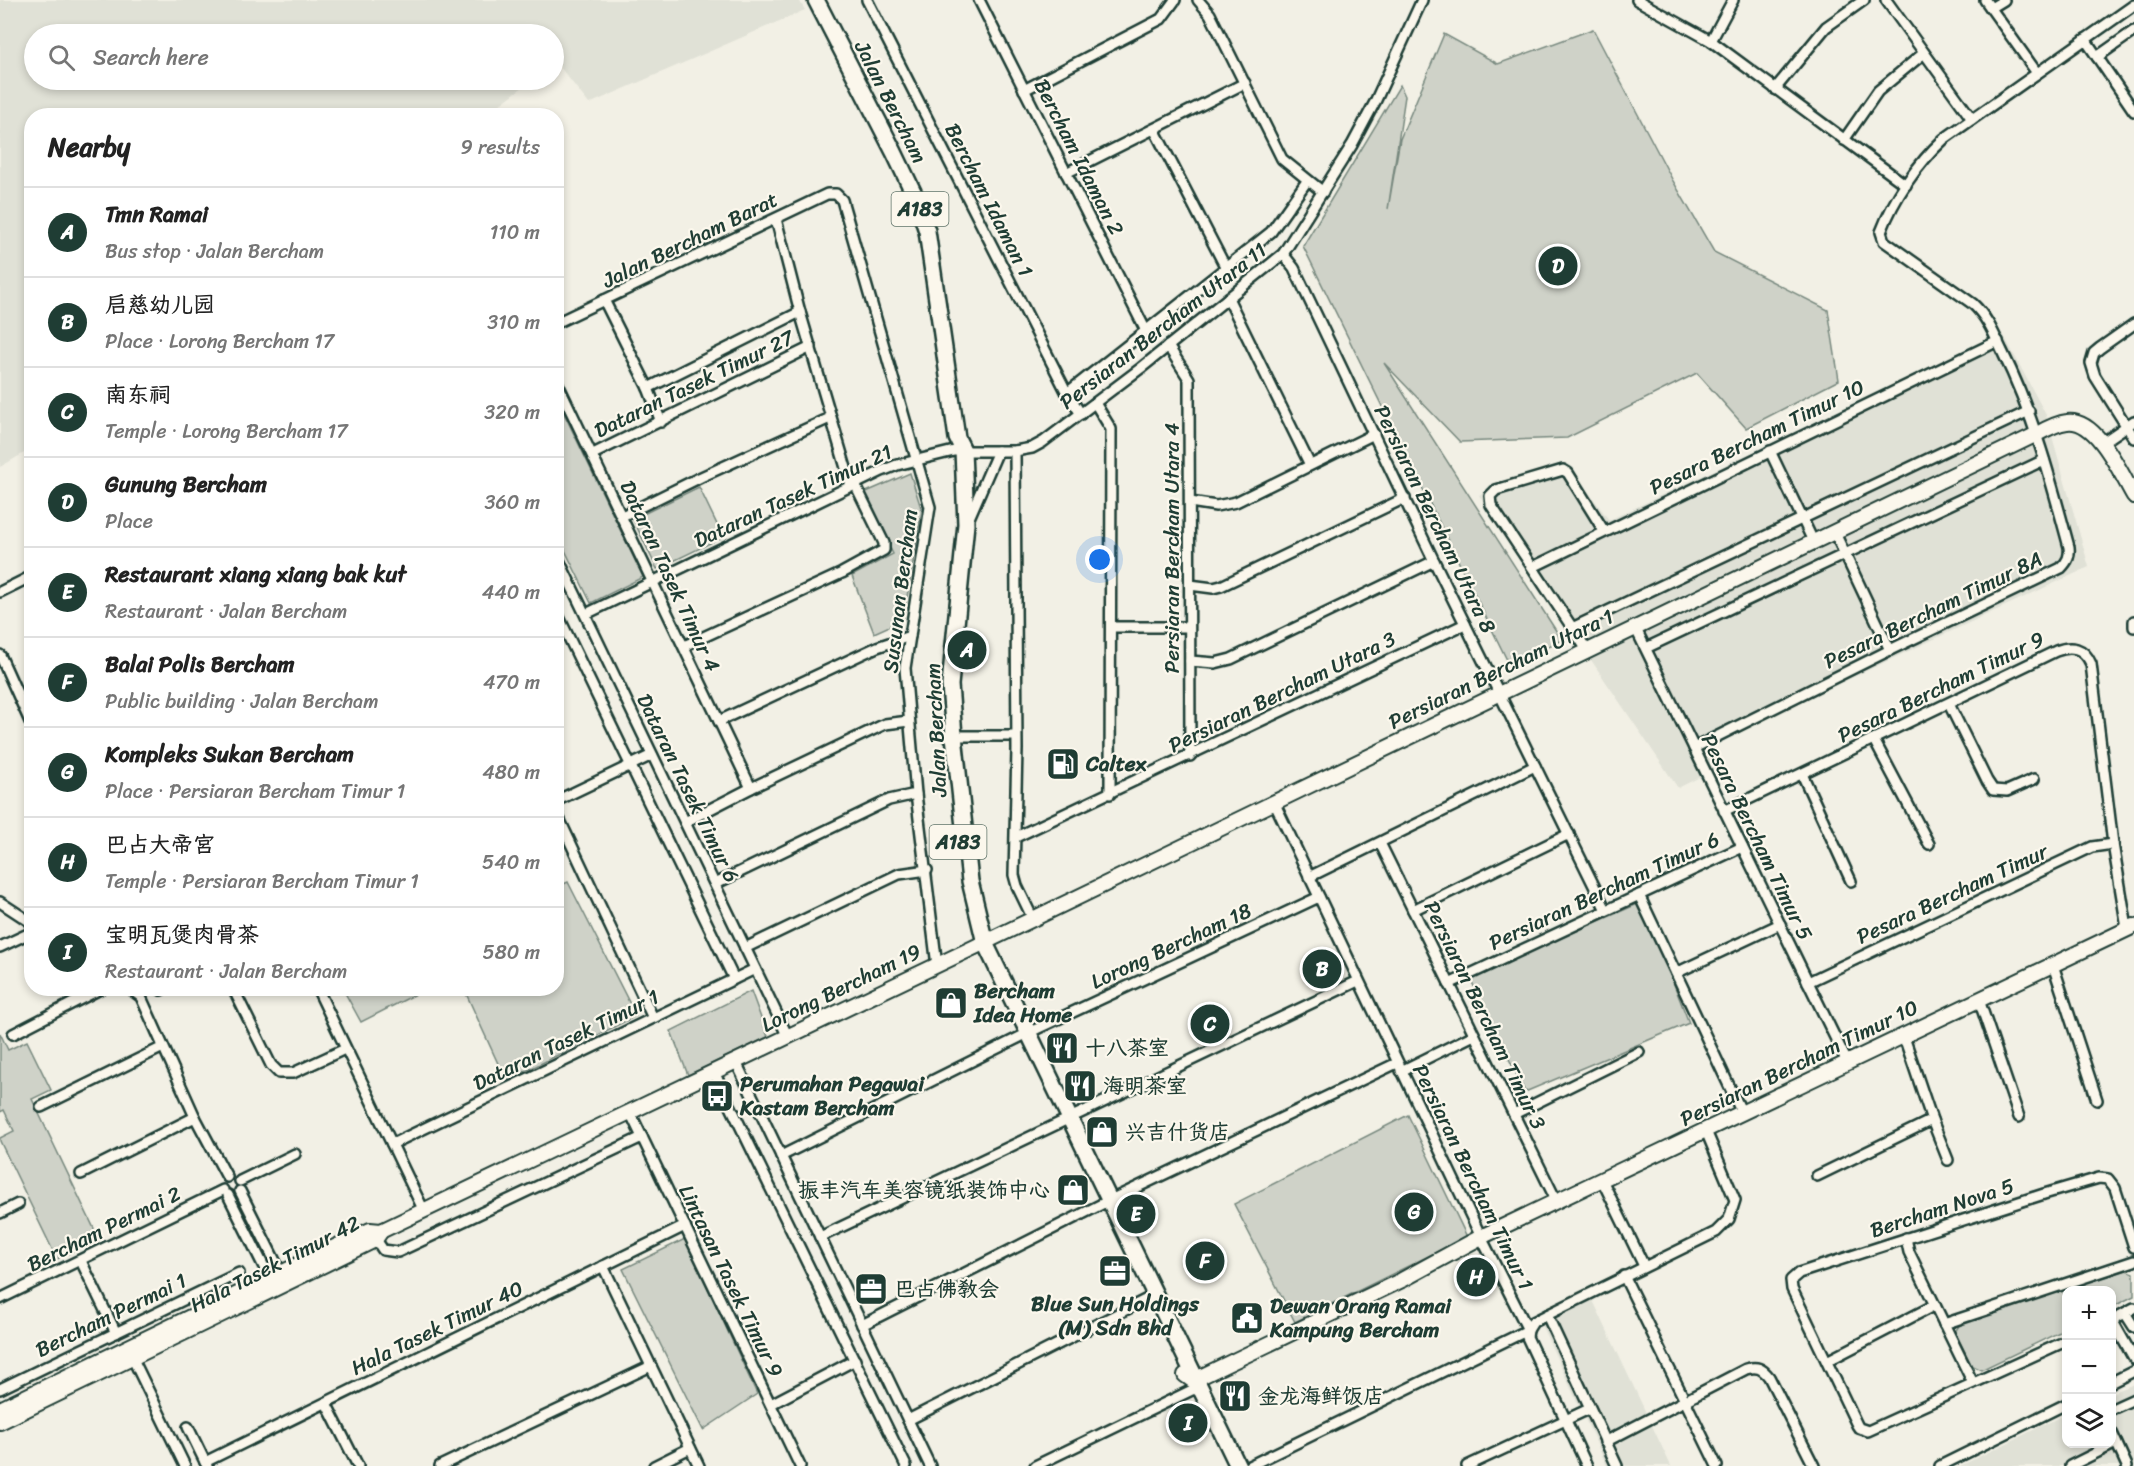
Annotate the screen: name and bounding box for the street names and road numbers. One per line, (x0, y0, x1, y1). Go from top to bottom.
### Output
street label: Jalan Bercham (843, 33, 938, 170)
street label: Bercham Idaman 2 (1023, 72, 1135, 242)
street label: Bercham Idaman 1 (934, 116, 1044, 284)
street label: Jalan Bercham Barat (595, 181, 784, 300)
road number: A183 (892, 192, 948, 226)
street label: Persiaran Bercham Utara 11 (1050, 232, 1276, 420)
street label: Dataran Tasek Timur 27 (587, 318, 802, 449)
street label: Pesara Bercham Timur 10 (1643, 368, 1871, 506)
street label: Persiaran Bercham Utara 8 (1363, 398, 1507, 640)
street label: Persiaran Bercham Utara 4 (1153, 423, 1191, 674)
street label: Dataran Tasek Timur 21 (687, 433, 899, 559)
street label: Dataran Tasek Timur 4 (609, 474, 731, 678)
street label: Susunan Bercham (871, 507, 929, 675)
street label: Pesara Bercham Timur 8A (1817, 540, 2049, 680)
street label: Persiaran Bercham Utara 1 (1382, 598, 1620, 740)
street label: Persiaran Bercham Utara 3 (1162, 620, 1403, 764)
street label: Pesara Bercham Timur 9 (1831, 620, 2051, 754)
street label: Jalan Bercham (914, 662, 959, 799)
street label: Dataran Tasek Timur 6 (626, 687, 750, 889)
street label: Pesara Bercham Timur 5 (1690, 727, 1824, 947)
street label: Persiaran Bercham Timur 6 (1482, 821, 1726, 961)
road number: A183 (930, 825, 986, 859)
street label: Pesara Bercham Timur (1850, 832, 2056, 955)
street label: Lorong Bercham 18 (1084, 892, 1258, 1000)
street label: Persiaran Bercham Timur 3 (1413, 894, 1557, 1136)
street label: Lorong Bercham 19 (754, 933, 928, 1043)
street label: Dataran Tasek Timur 1 (466, 978, 666, 1102)
street label: Persiaran Bercham Timur 10 (1673, 989, 1925, 1137)
street label: Persiaran Bercham Timur 1 (1401, 1057, 1545, 1297)
street label: Bercham Nova 5 (1865, 1167, 2019, 1249)
street label: Bercham Permai 2 (20, 1175, 188, 1283)
street label: Lintasan Tasek Timur 9 (668, 1178, 794, 1384)
street label: Hala Tasek Timur 42 (183, 1205, 367, 1323)
street label: Bercham Permai 1 (29, 1262, 193, 1368)
street label: Hala Tasek Timur 40 (344, 1270, 530, 1386)

